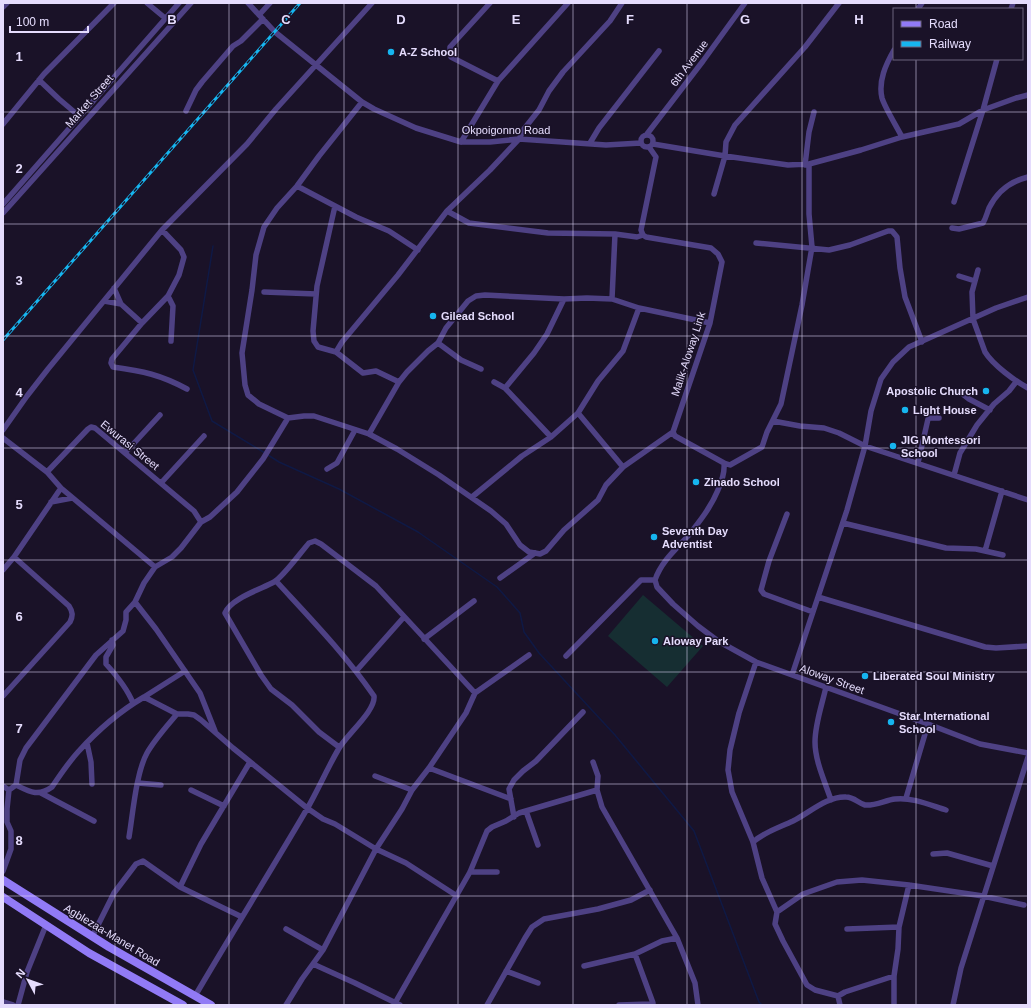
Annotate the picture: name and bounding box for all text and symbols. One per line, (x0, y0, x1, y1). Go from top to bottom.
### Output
scale bar (10, 8, 88, 34)
legend (893, 8, 1023, 60)
text: B (167, 12, 177, 27)
text: C (281, 12, 291, 27)
text: D (396, 12, 406, 27)
text: E (512, 12, 521, 27)
text: F (626, 12, 634, 27)
text: G (740, 12, 750, 27)
text: H (854, 12, 864, 27)
text: 100 m (16, 15, 49, 29)
text: Road (929, 17, 958, 31)
street label: 6th Avenue (668, 37, 710, 89)
text: Railway (929, 37, 971, 51)
place label: A-Z School (399, 46, 457, 58)
marker: A-Z School (386, 47, 396, 57)
text: 1 (15, 49, 23, 64)
street label: Market Street (63, 72, 115, 130)
street label: Okpoigonno Road (462, 124, 550, 136)
text: 2 (15, 161, 23, 176)
text: 3 (15, 273, 23, 288)
place label: Gilead School (441, 310, 514, 322)
street label: Malik-Aloway Link (669, 310, 707, 398)
marker: Gilead School (428, 311, 438, 321)
text: 4 (15, 385, 23, 400)
place label: Apostolic Church (886, 385, 978, 397)
marker: Apostolic Church (981, 386, 991, 396)
place label: Light House (913, 404, 977, 416)
marker: Light House (900, 405, 910, 415)
street label: Ewurasi Street (98, 418, 162, 472)
place label: JIG Montessori School (901, 434, 980, 459)
marker: JIG Montessori School (888, 441, 898, 451)
place label: Zinado School (704, 476, 780, 488)
marker: Zinado School (691, 477, 701, 487)
text: 5 (15, 497, 23, 512)
place label: Seventh Day Adventist (662, 525, 729, 550)
marker: Seventh Day Adventist (649, 532, 659, 542)
text: 6 (15, 609, 23, 624)
place label: Aloway Park (663, 635, 729, 647)
marker: Aloway Park (650, 636, 660, 646)
street label: Aloway Street (798, 662, 866, 696)
place label: Liberated Soul Ministry (873, 670, 996, 682)
marker: Liberated Soul Ministry (860, 671, 870, 681)
place label: Star International School (899, 710, 989, 735)
marker: Star International School (886, 717, 896, 727)
text: 7 (15, 721, 23, 736)
text: 8 (15, 833, 23, 848)
street label: Agblezaa-Manet Road (62, 902, 162, 968)
north arrow (8, 960, 48, 1000)
text: N (13, 966, 28, 980)

